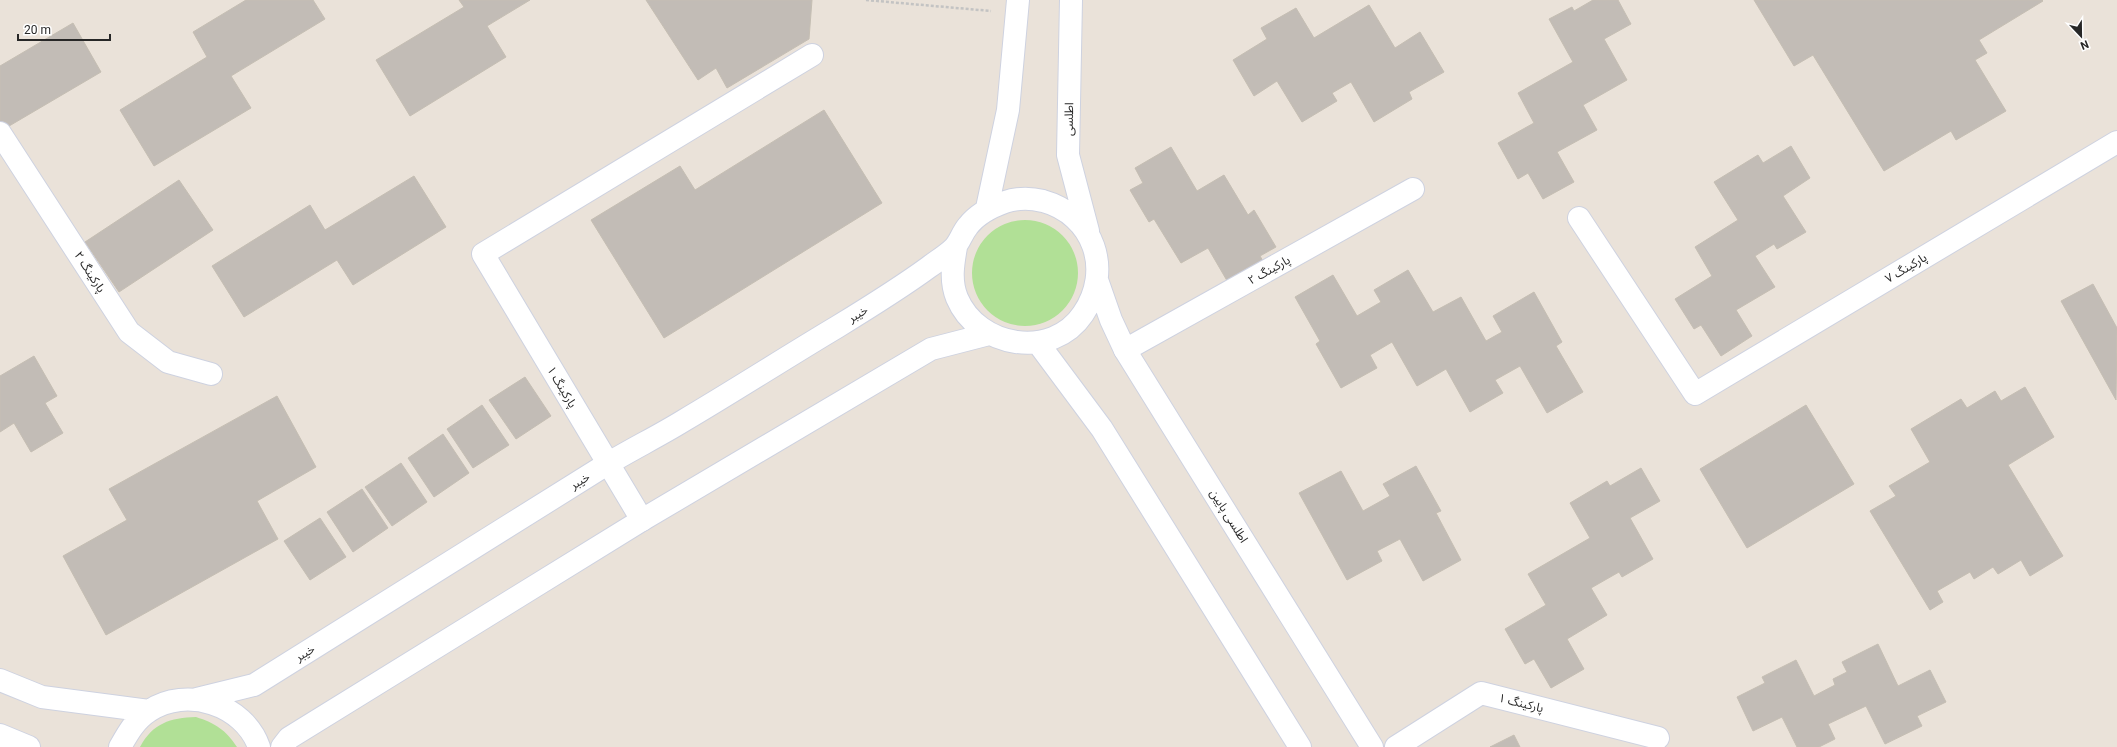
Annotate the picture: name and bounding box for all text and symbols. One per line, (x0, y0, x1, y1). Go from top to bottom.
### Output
scale bar (18, 16, 110, 42)
north arrow (2061, 16, 2101, 56)
text: 20 m (24, 23, 51, 37)
text: N (2078, 37, 2091, 52)
street label: اطلسی (1062, 102, 1076, 136)
street label: پارکینگ ۲ (71, 249, 108, 296)
street label: پارکینگ ۷ (1883, 250, 1930, 287)
street label: پارکینگ ۲ (1245, 253, 1293, 288)
street label: خیبر (845, 303, 870, 326)
street label: پارکینگ ۱ (543, 364, 580, 411)
street label: خیبر (567, 470, 592, 493)
street label: اطلسی پایین (1206, 487, 1251, 546)
street label: خیبر (292, 642, 317, 665)
street label: پارکینگ ۱ (1497, 691, 1545, 716)

